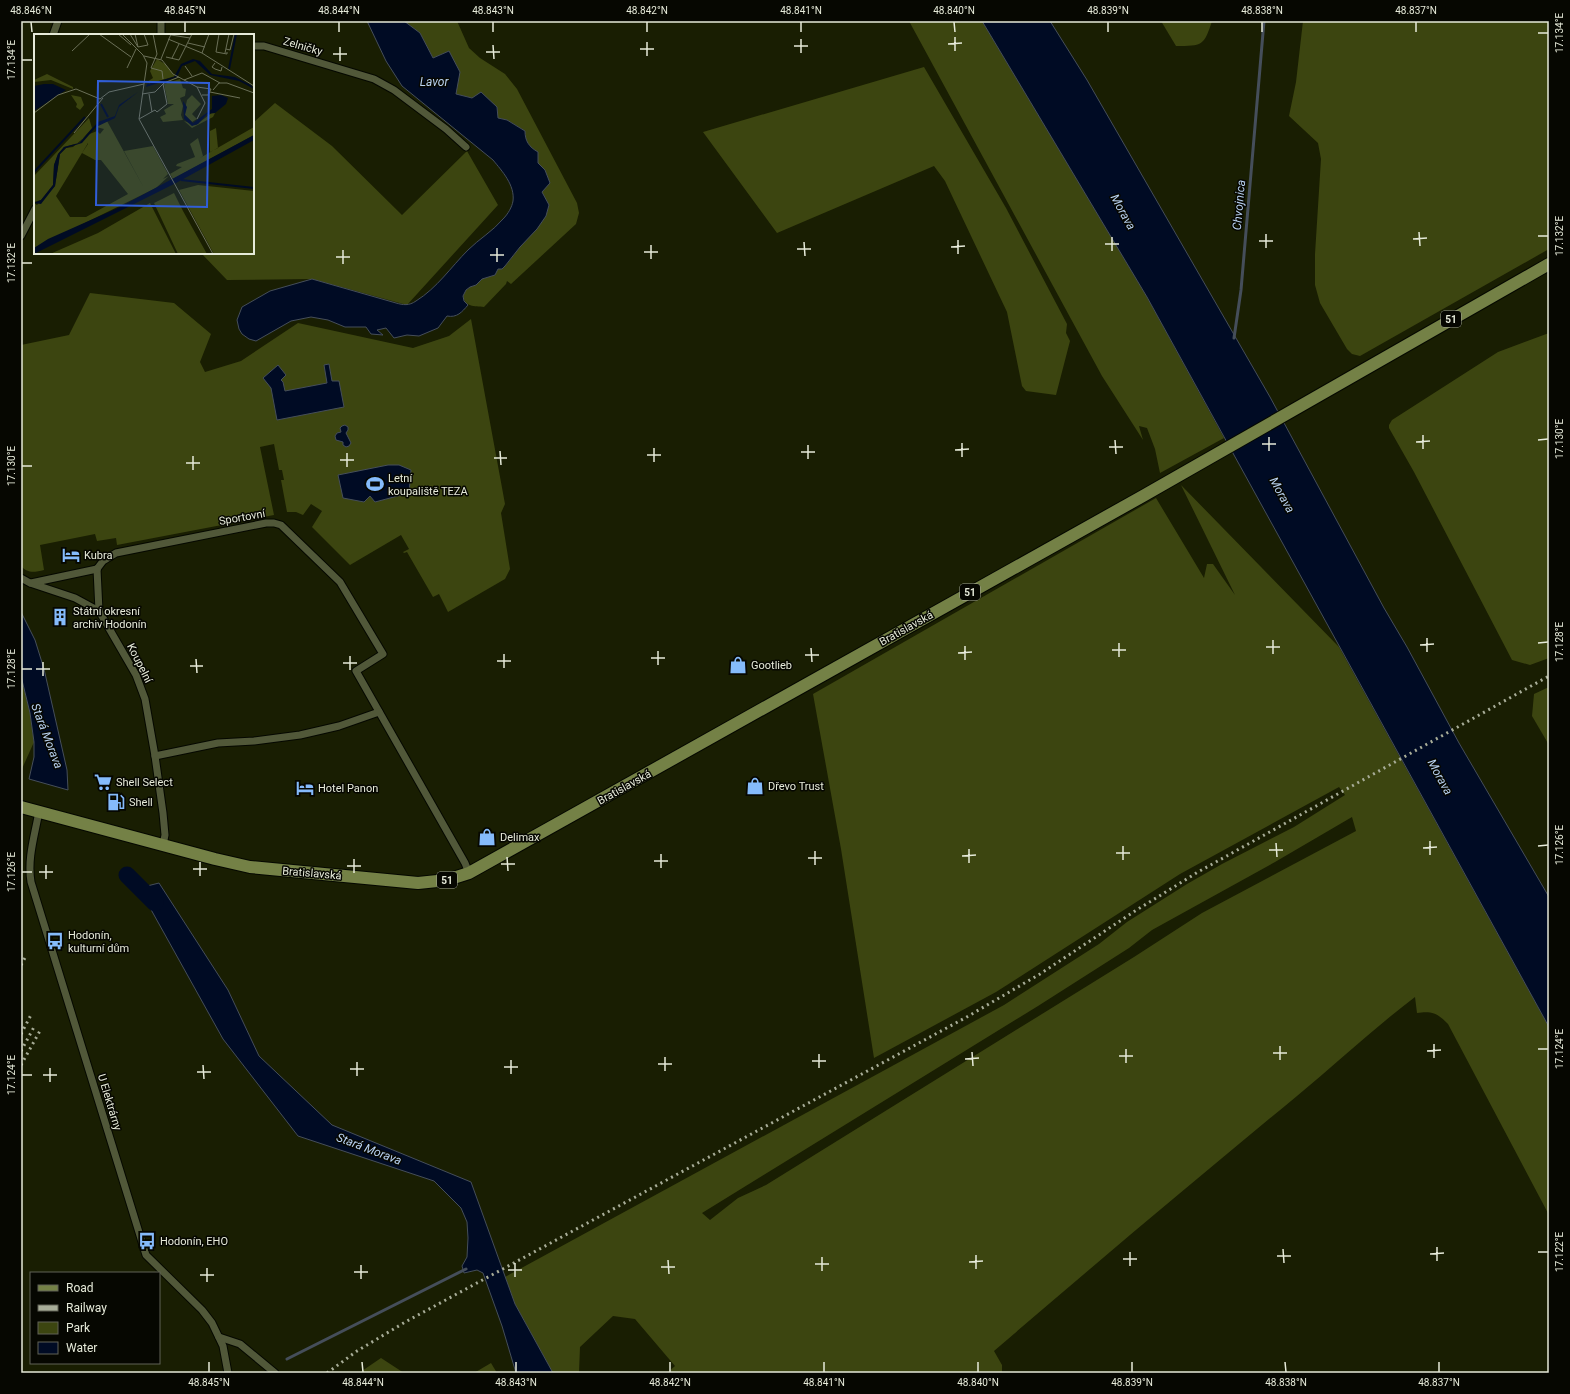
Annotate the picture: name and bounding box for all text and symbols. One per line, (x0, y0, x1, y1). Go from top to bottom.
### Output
text: 48.846°N (10, 5, 52, 16)
text: 48.845°N (164, 5, 206, 16)
text: 48.844°N (318, 5, 360, 16)
text: 48.843°N (472, 5, 514, 16)
text: 48.842°N (626, 5, 668, 16)
text: 48.841°N (780, 5, 822, 16)
text: 48.840°N (933, 5, 975, 16)
text: 48.839°N (1087, 5, 1129, 16)
text: 48.838°N (1241, 5, 1283, 16)
text: 48.837°N (1395, 5, 1437, 16)
text: 17.134°E (1554, 13, 1565, 53)
inset map (34, 34, 254, 254)
street label: Zelničky (282, 35, 325, 58)
text: 17.134°E (6, 40, 17, 80)
water label: Lavor (420, 75, 449, 89)
water label: Chvojnica (1230, 179, 1248, 231)
water label: Morava (1108, 192, 1138, 232)
text: 17.132°E (1554, 216, 1565, 256)
text: 17.132°E (6, 243, 17, 283)
road number: 51 (1441, 311, 1461, 327)
text: 17.130°E (1554, 419, 1565, 459)
text: 17.130°E (6, 446, 17, 486)
place label: Letní koupaliště TEZA (388, 472, 469, 498)
sports icon: Letní koupaliště TEZA (365, 474, 385, 494)
water label: Morava (1267, 475, 1297, 515)
street label: Sportovní (218, 507, 268, 528)
hotel icon: Kubra (61, 545, 81, 565)
place label: Kubra (84, 549, 113, 562)
road number: 51 (960, 584, 980, 600)
place label: Státní okresní archiv Hodonín (73, 605, 147, 631)
building icon: Státní okresní archiv Hodonín (50, 607, 70, 627)
street label: Bratislavská (877, 608, 935, 649)
text: 17.128°E (1554, 622, 1565, 662)
street label: Koupelní (124, 641, 156, 686)
text: 17.128°E (6, 649, 17, 689)
shop icon: Gootlieb (728, 655, 748, 675)
place label: Gootlieb (751, 659, 792, 672)
water label: Stará Morava (28, 701, 66, 771)
water label: Morava (1425, 757, 1455, 797)
street label: Bratislavská (595, 767, 653, 808)
supermarket icon: Shell Select (93, 772, 113, 792)
place label: Shell Select (116, 776, 173, 789)
shop icon: Dřevo Trust (745, 776, 765, 796)
hotel icon: Hotel Panon (295, 778, 315, 798)
place label: Dřevo Trust (768, 780, 824, 793)
place label: Hotel Panon (318, 782, 378, 795)
fuel station icon: Shell (106, 792, 126, 812)
place label: Shell (129, 796, 153, 809)
text: 17.126°E (1554, 825, 1565, 865)
shop icon: Delimax (477, 827, 497, 847)
place label: Delimax (500, 831, 540, 844)
text: 17.126°E (6, 852, 17, 892)
street label: Bratislavská (282, 864, 342, 883)
road number: 51 (437, 872, 457, 888)
place label: Hodonín, kulturní dům (68, 929, 129, 955)
bus stop icon: Hodonín, kulturní dům (45, 931, 65, 951)
text: 17.124°E (1554, 1029, 1565, 1069)
text: 17.124°E (6, 1055, 17, 1095)
street label: U Elektrárny (95, 1072, 124, 1133)
water label: Stará Morava (334, 1130, 404, 1168)
bus stop icon: Hodonín, EHO (137, 1231, 157, 1251)
text: 17.122°E (1554, 1232, 1565, 1272)
place label: Hodonín, EHO (160, 1235, 228, 1248)
legend (30, 1272, 160, 1364)
text: Road (66, 1281, 94, 1295)
text: Railway (66, 1301, 107, 1315)
text: Park (66, 1321, 91, 1335)
text: Water (66, 1341, 97, 1355)
text: 48.845°N (188, 1377, 230, 1388)
text: 48.844°N (342, 1377, 384, 1388)
text: 48.843°N (495, 1377, 537, 1388)
text: 48.842°N (649, 1377, 691, 1388)
text: 48.841°N (803, 1377, 845, 1388)
text: 48.840°N (957, 1377, 999, 1388)
text: 48.839°N (1111, 1377, 1153, 1388)
text: 48.838°N (1265, 1377, 1307, 1388)
text: 48.837°N (1418, 1377, 1460, 1388)

